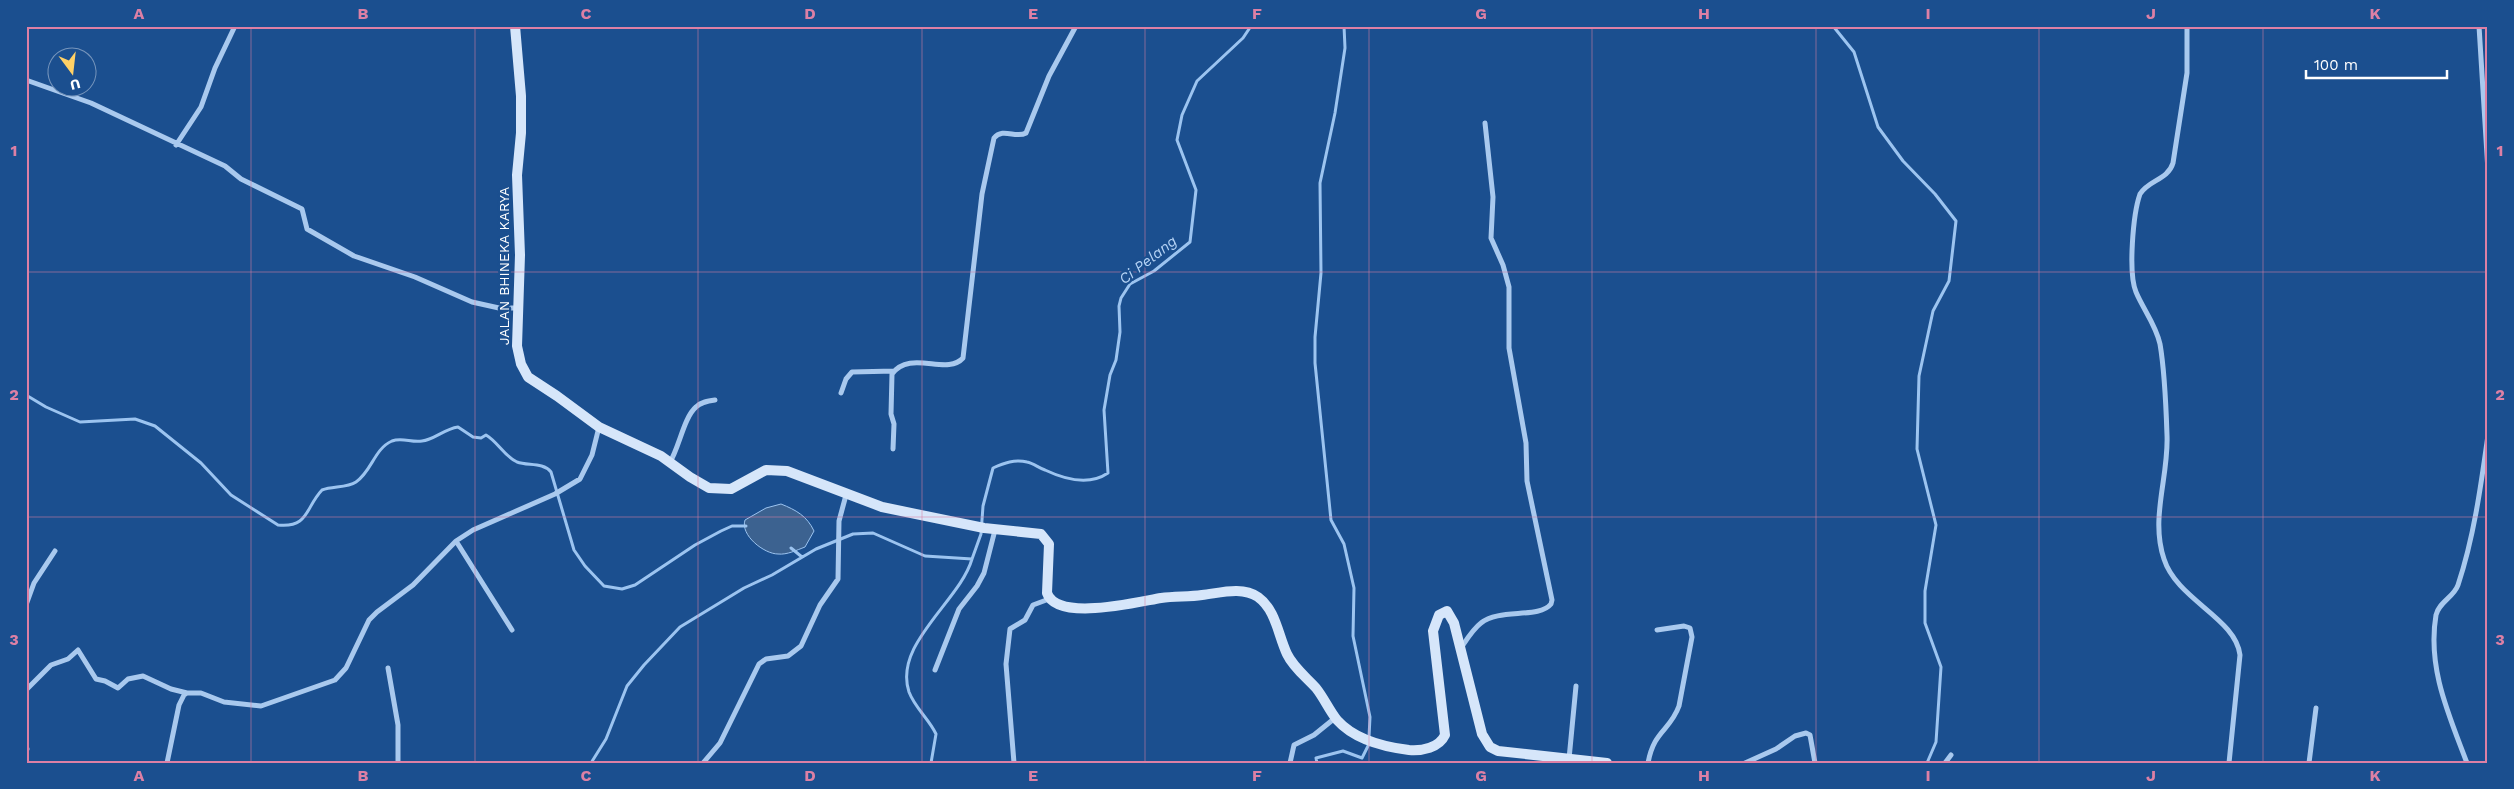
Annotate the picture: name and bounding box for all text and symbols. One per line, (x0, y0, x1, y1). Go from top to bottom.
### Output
text: A (134, 4, 145, 23)
text: B (358, 4, 369, 23)
text: C (581, 4, 592, 23)
text: D (804, 4, 816, 23)
text: E (1028, 4, 1038, 23)
text: F (1252, 4, 1262, 23)
text: G (1475, 4, 1487, 23)
text: H (1698, 4, 1710, 23)
text: I (1925, 4, 1931, 23)
text: J (2146, 4, 2156, 23)
text: K (2369, 4, 2381, 23)
north arrow (48, 48, 98, 98)
scale bar (2306, 48, 2448, 80)
text: 100 m (2314, 56, 2358, 74)
text: U (68, 76, 82, 94)
text: 1 (11, 141, 17, 160)
text: 1 (2497, 141, 2503, 160)
street label: JALAN BHINEKA KARYA (496, 187, 512, 345)
water label: Ci Pelang (1115, 232, 1181, 288)
text: 2 (9, 385, 19, 404)
text: 2 (2495, 385, 2505, 404)
text: 3 (9, 630, 19, 649)
text: 3 (2495, 630, 2505, 649)
text: A (134, 766, 145, 785)
text: B (358, 766, 369, 785)
text: C (581, 766, 592, 785)
text: D (804, 766, 816, 785)
text: E (1028, 766, 1038, 785)
text: F (1252, 766, 1262, 785)
text: G (1475, 766, 1487, 785)
text: H (1698, 766, 1710, 785)
text: I (1925, 766, 1931, 785)
text: J (2146, 766, 2156, 785)
text: K (2369, 766, 2381, 785)

